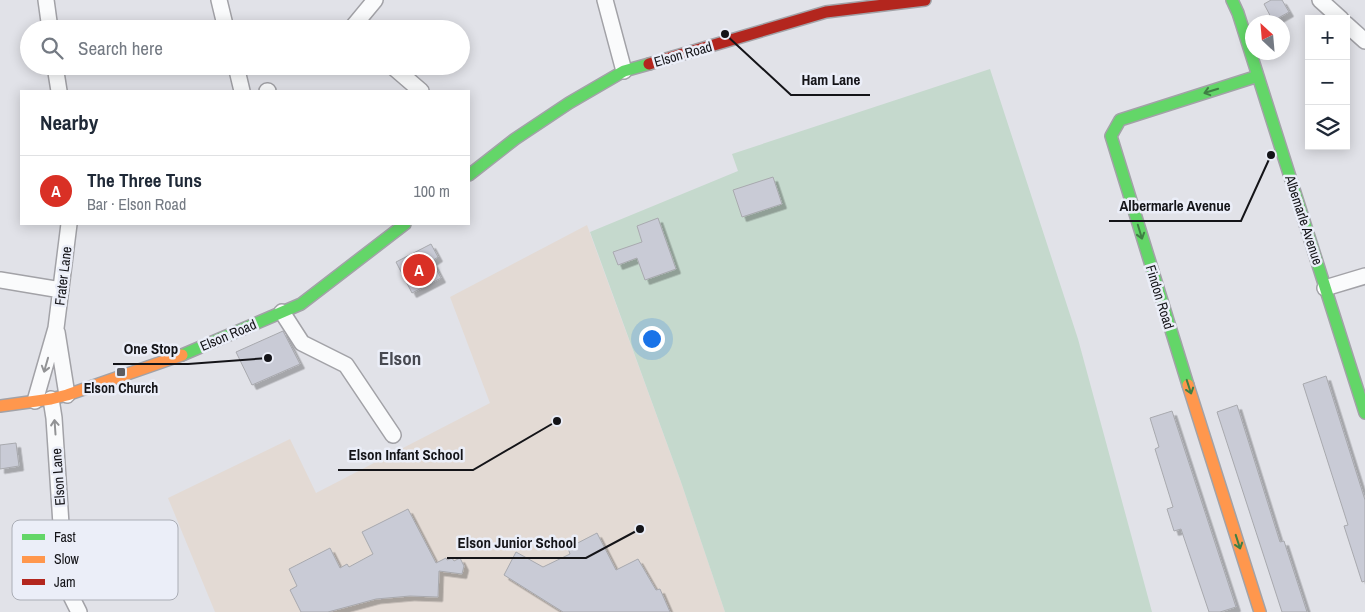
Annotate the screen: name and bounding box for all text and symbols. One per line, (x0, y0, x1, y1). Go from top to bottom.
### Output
north arrow (1245, 15, 1290, 60)
map controls (1305, 15, 1350, 150)
button: + (1305, 15, 1350, 60)
search box (20, 20, 470, 75)
icon: search (38, 34, 66, 62)
text: Search here (78, 35, 163, 61)
street label: Elson Road (652, 37, 714, 71)
button: − (1305, 60, 1350, 105)
callout: Ham Lane (791, 65, 870, 95)
text: Ham Lane (802, 69, 861, 90)
one-way arrow (1203, 86, 1219, 96)
button: layers (1305, 105, 1350, 150)
text: Nearby (40, 108, 98, 137)
text: The Three Tuns (87, 167, 202, 193)
street label: Albemarle Avenue (1281, 172, 1327, 267)
text: A (51, 180, 61, 202)
text: 100 m (414, 180, 450, 202)
callout: Albermarle Avenue (1109, 191, 1241, 221)
text: Bar · Elson Road (87, 193, 186, 215)
text: Albermarle Avenue (1119, 195, 1231, 216)
one-way arrow (1136, 224, 1146, 240)
street label: Frater Lane (50, 245, 76, 307)
pin: A (403, 251, 435, 289)
street label: Findon Road (1142, 263, 1178, 331)
street label: Elson Road (197, 315, 259, 355)
your location (639, 326, 665, 352)
callout: One Stop (113, 334, 188, 364)
text: One Stop (124, 338, 178, 359)
district label: Elson (379, 345, 421, 371)
one-way arrow (40, 356, 50, 372)
marker: Elson Church (115, 366, 127, 378)
place label: Elson Church (84, 379, 158, 397)
one-way arrow (1184, 379, 1194, 395)
one-way arrow (50, 419, 59, 435)
callout: Elson Infant School (338, 440, 473, 470)
text: Elson Infant School (349, 444, 463, 465)
street label: Elson Lane (47, 448, 69, 506)
legend (12, 520, 178, 600)
text: Fast (54, 528, 76, 546)
callout: Elson Junior School (447, 528, 586, 558)
text: Elson Junior School (458, 532, 576, 553)
one-way arrow (1234, 534, 1243, 550)
text: Slow (54, 550, 80, 568)
text: Jam (54, 573, 76, 591)

